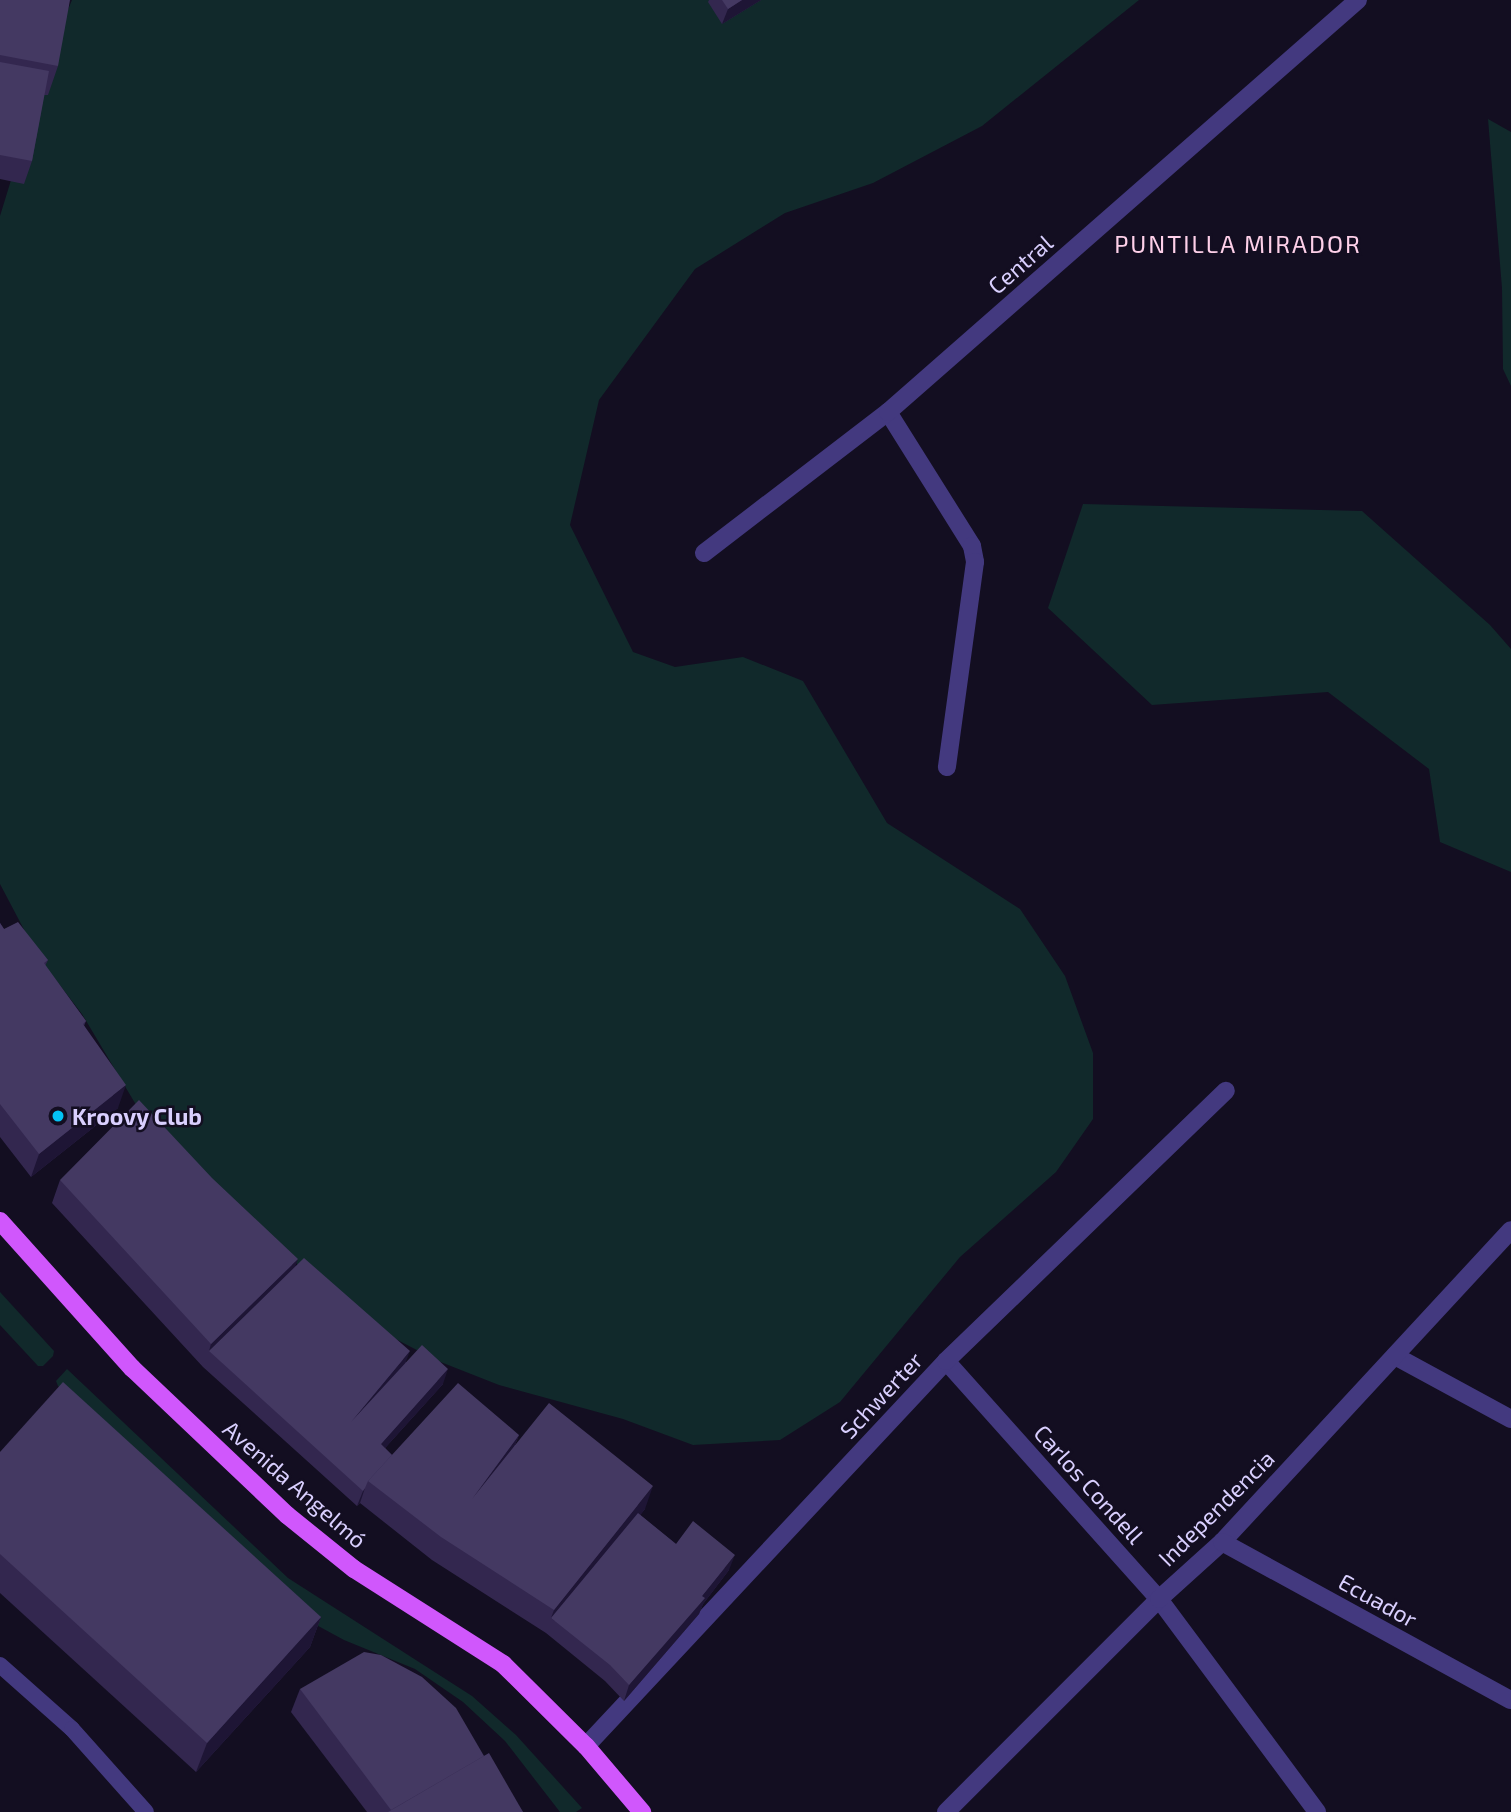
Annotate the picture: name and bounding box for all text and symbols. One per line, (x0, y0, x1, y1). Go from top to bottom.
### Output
street label: Central (982, 229, 1058, 299)
district label: PUNTILLA MIRADOR (1116, 230, 1360, 258)
place label: Kroovy Club (72, 1102, 203, 1130)
marker: Kroovy Club (50, 1108, 66, 1124)
street label: Schwerter (834, 1346, 928, 1444)
street label: Avenida Angelmó (218, 1414, 372, 1554)
street label: Carlos Condell (1028, 1419, 1150, 1549)
street label: Independencia (1152, 1444, 1280, 1572)
street label: Ecuador (1334, 1567, 1422, 1633)

